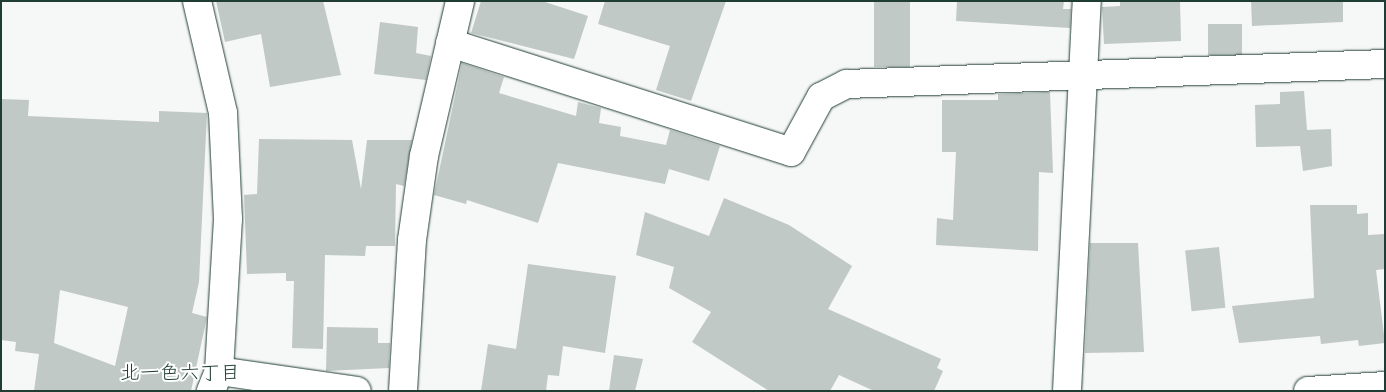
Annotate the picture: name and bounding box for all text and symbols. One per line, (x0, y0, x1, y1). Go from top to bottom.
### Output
district label: 北一色六丁目 (120, 361, 240, 385)

